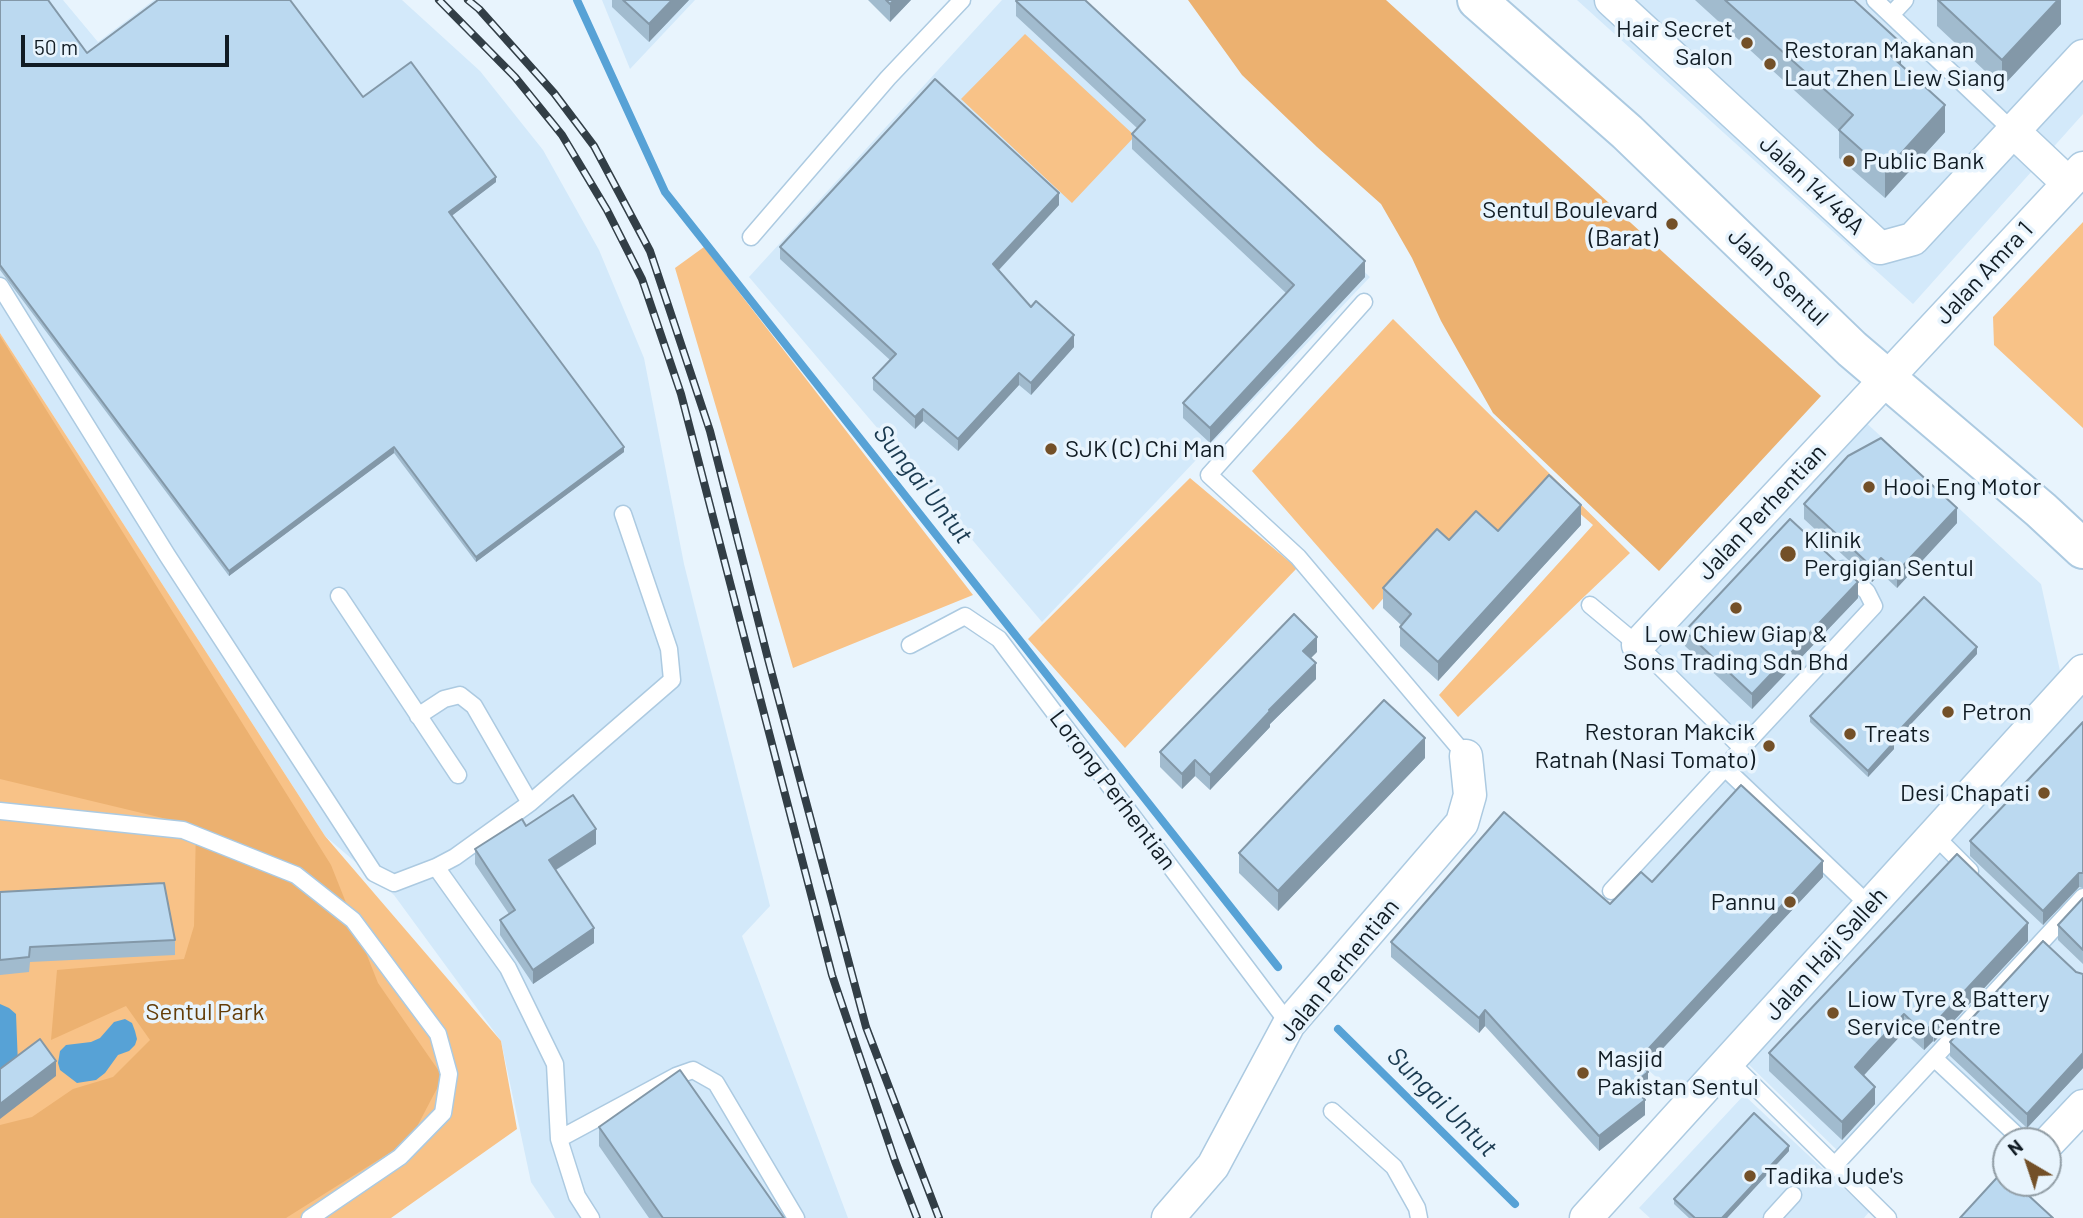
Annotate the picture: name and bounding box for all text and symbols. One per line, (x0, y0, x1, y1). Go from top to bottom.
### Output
place label: Hair Secret Salon (1616, 15, 1733, 71)
scale bar (24, 21, 233, 65)
text: 50 m (34, 34, 78, 59)
marker: Hair Secret Salon (1739, 35, 1755, 51)
place label: Restoran Makanan Laut Zhen Liew Siang (1784, 36, 2005, 92)
marker: Restoran Makanan Laut Zhen Liew Siang (1762, 56, 1778, 72)
street label: Jalan 14/48A (1753, 129, 1871, 241)
place label: Public Bank (1863, 147, 1984, 175)
marker: Public Bank (1841, 153, 1857, 169)
place label: Sentul Boulevard (Barat) (1482, 196, 1658, 252)
marker: Sentul Boulevard (Barat) (1664, 216, 1680, 232)
street label: Jalan Amra 1 (1929, 216, 2039, 330)
street label: Jalan Sentul (1722, 222, 1834, 332)
water label: Sungai Untut (867, 418, 979, 550)
place label: SJK (C) Chi Man (1065, 435, 1225, 463)
street label: Jalan Perhentian (1692, 438, 1832, 586)
marker: SJK (C) Chi Man (1043, 441, 1059, 457)
place label: Hooi Eng Motor (1883, 473, 2041, 501)
marker: Hooi Eng Motor (1861, 479, 1877, 495)
place label: Klinik Pergigian Sentul (1804, 526, 1974, 582)
marker: Klinik Pergigian Sentul (1778, 544, 1798, 564)
marker: Low Chiew Giap & Sons Trading Sdn Bhd (1728, 600, 1744, 616)
place label: Low Chiew Giap & Sons Trading Sdn Bhd (1623, 620, 1849, 676)
place label: Petron (1962, 698, 2032, 726)
street label: Lorong Perhentian (1043, 704, 1183, 876)
marker: Petron (1940, 704, 1956, 720)
place label: Restoran Makcik Ratnah (Nasi Tomato) (1534, 718, 1755, 774)
place label: Treats (1864, 720, 1930, 748)
marker: Treats (1842, 726, 1858, 742)
marker: Restoran Makcik Ratnah (Nasi Tomato) (1761, 738, 1777, 754)
place label: Desi Chapati (1900, 779, 2030, 807)
marker: Desi Chapati (2036, 785, 2052, 801)
street label: Jalan Haji Salleh (1759, 881, 1893, 1027)
place label: Pannu (1711, 888, 1776, 916)
street label: Jalan Perhentian (1273, 893, 1405, 1047)
marker: Pannu (1782, 894, 1798, 910)
place label: Liow Tyre & Battery Service Centre (1847, 985, 2050, 1041)
park label: Sentul Park (146, 998, 264, 1026)
marker: Liow Tyre & Battery Service Centre (1825, 1005, 1841, 1021)
water label: Sungai Untut (1381, 1041, 1503, 1163)
place label: Masjid Pakistan Sentul (1597, 1045, 1759, 1101)
marker: Masjid Pakistan Sentul (1575, 1065, 1591, 1081)
north arrow (1992, 1127, 2062, 1197)
text: N (2003, 1134, 2027, 1160)
place label: Tadika Jude's (1764, 1162, 1904, 1190)
marker: Tadika Jude's (1742, 1168, 1758, 1184)

